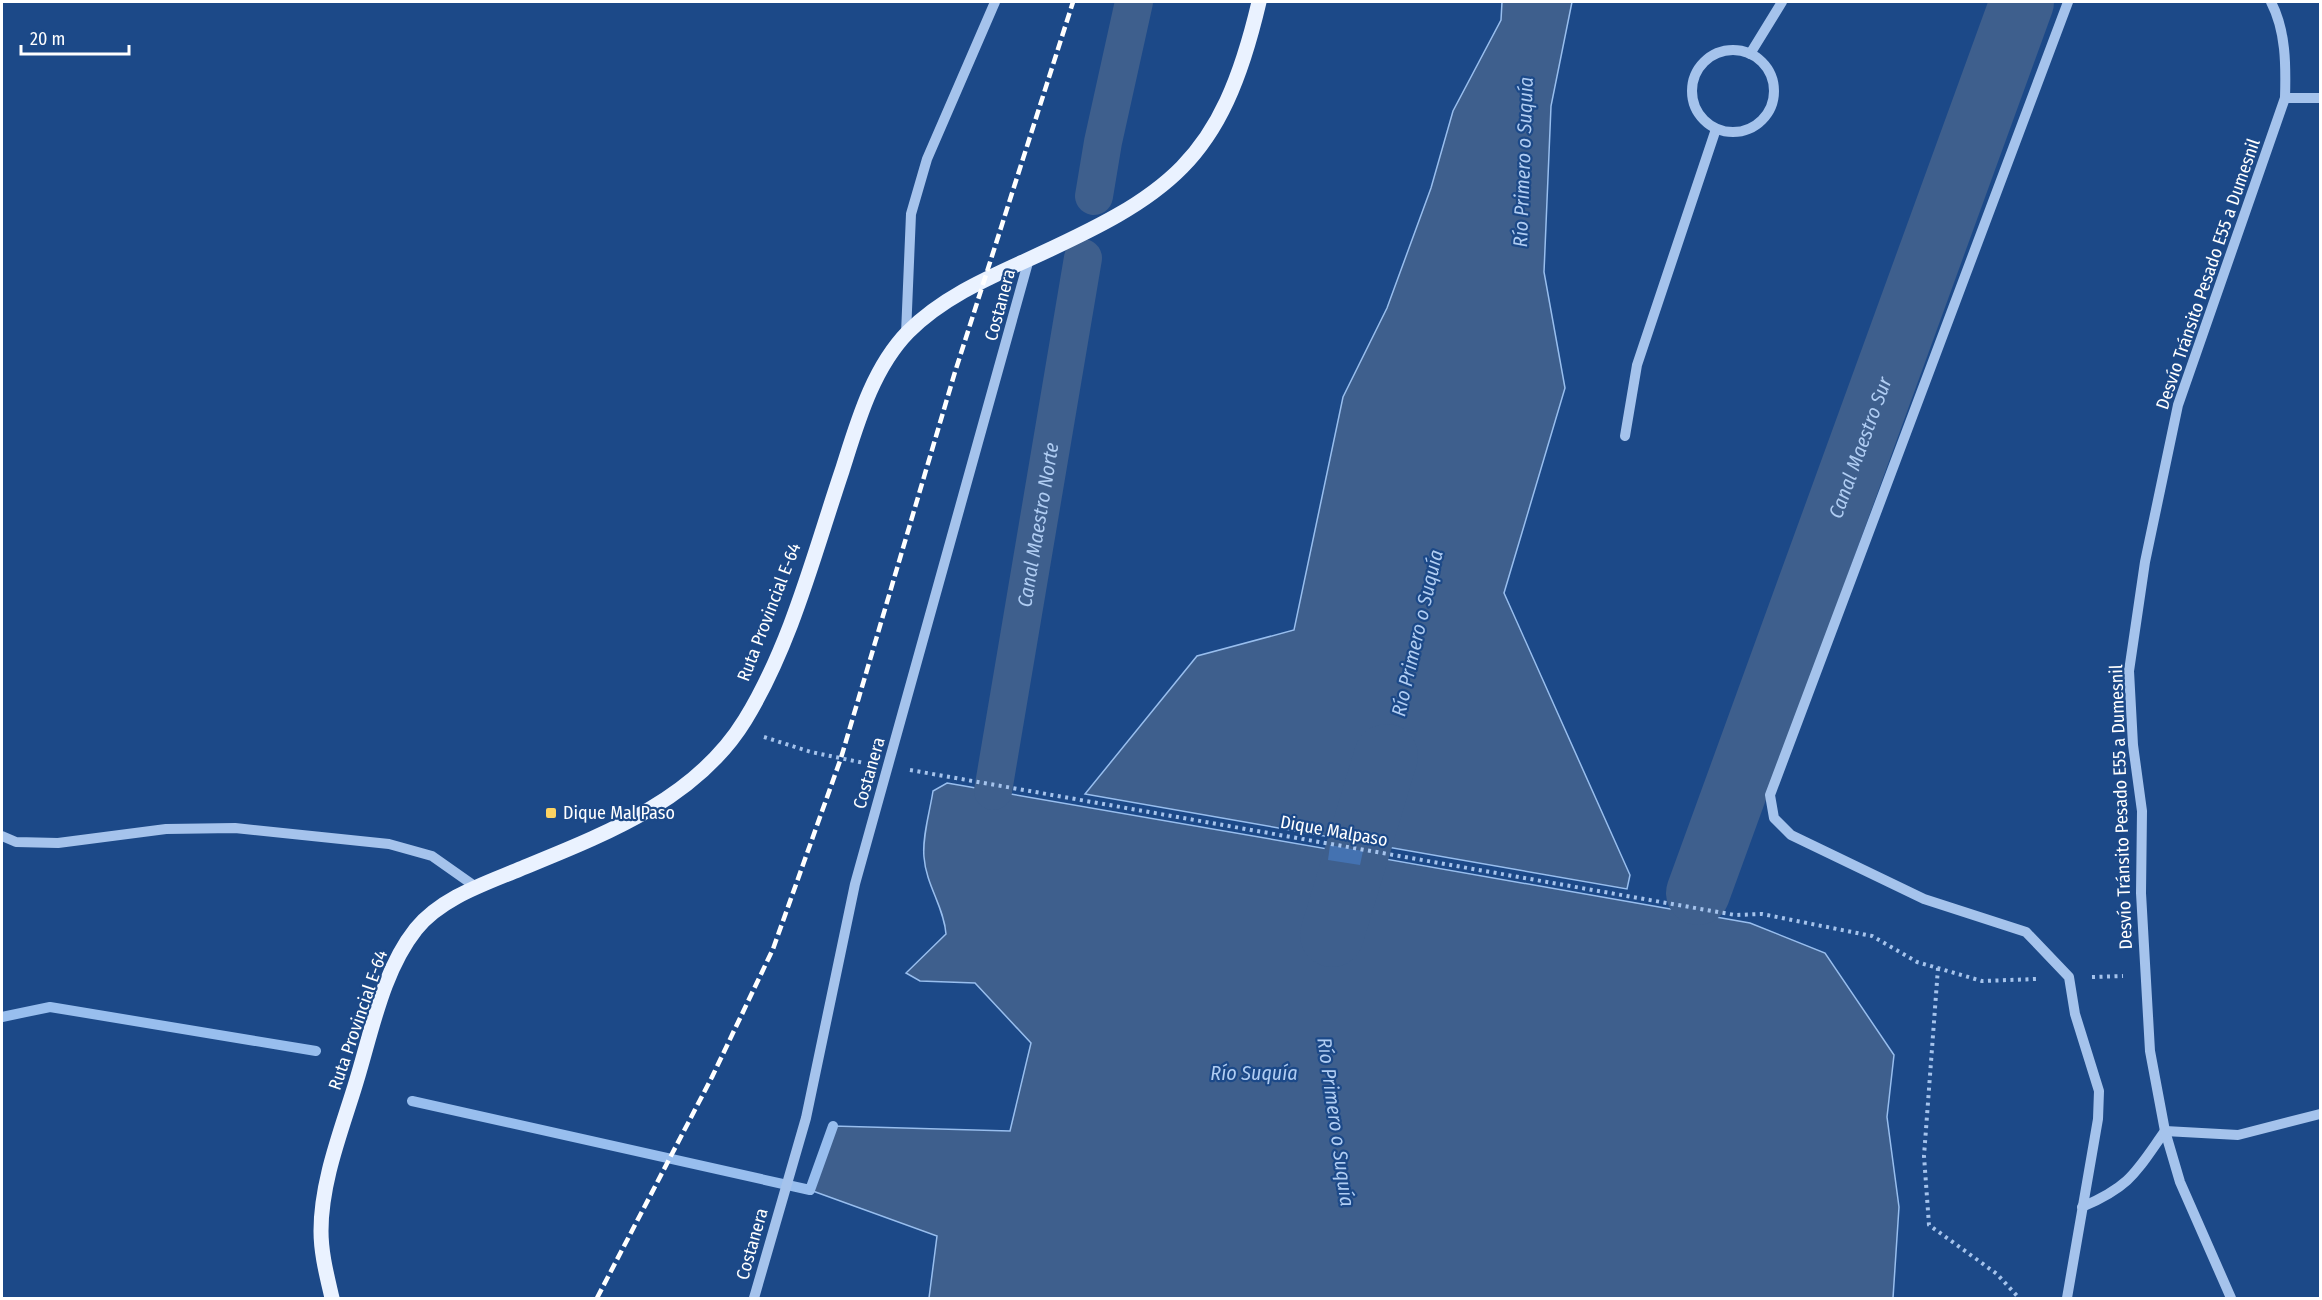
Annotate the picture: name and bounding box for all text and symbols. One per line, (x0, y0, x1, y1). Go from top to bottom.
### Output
scale bar (21, 18, 129, 56)
text: 20 m (30, 28, 65, 50)
water label: Río Primero o Suquía (1508, 76, 1538, 248)
street label: Desvío Tránsito Pesado E55 a Dumesnil (2151, 135, 2265, 412)
street label: Costanera (980, 267, 1020, 343)
water label: Canal Maestro Sur (1823, 373, 1897, 521)
water label: Canal Maestro Norte (1012, 440, 1064, 609)
street label: Ruta Provincial E-64 (732, 539, 806, 684)
water label: Río Primero o Suquía (1386, 547, 1448, 719)
street label: Desvío Tránsito Pesado E55 a Dumesnil (2105, 664, 2137, 950)
street label: Costanera (848, 735, 890, 811)
place label: Dique Mal Paso (563, 802, 675, 824)
marker: Dique Mal Paso (544, 806, 558, 820)
street label: Dique Malpaso (1279, 811, 1389, 851)
street label: Ruta Provincial E-64 (324, 947, 392, 1093)
water label: Río Primero o Suquía (1312, 1036, 1360, 1208)
water label: Río Suquía (1210, 1061, 1298, 1085)
street label: Costanera (731, 1206, 773, 1282)

